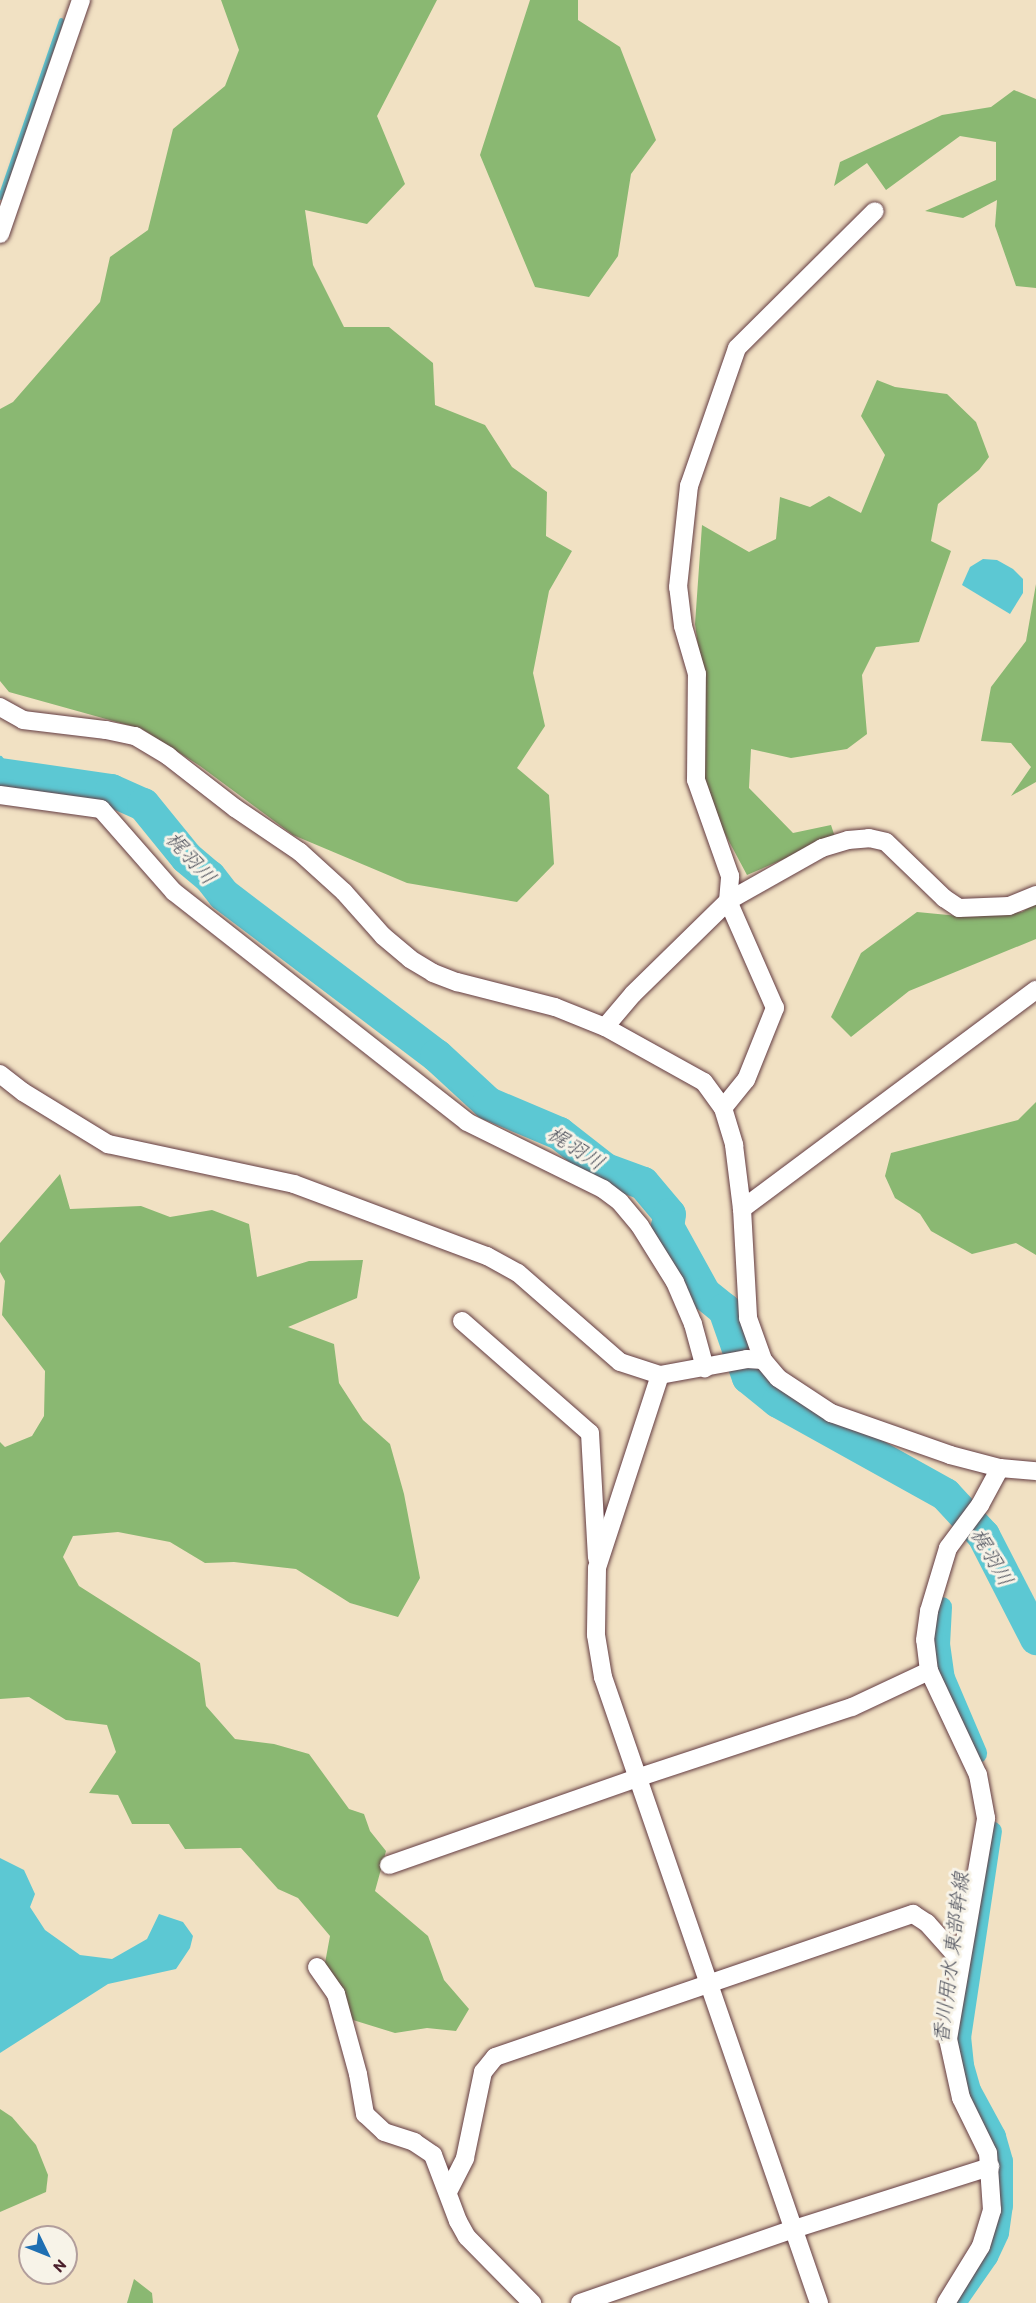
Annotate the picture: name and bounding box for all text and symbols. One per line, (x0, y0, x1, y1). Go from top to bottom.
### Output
water label: 梶羽川 (161, 826, 221, 890)
water label: 梶羽川 (543, 1120, 609, 1176)
water label: 梶羽川 (965, 1523, 1019, 1591)
water label: 香川用水 東部幹線 (928, 1871, 974, 2045)
north arrow (18, 2225, 78, 2285)
text: N (49, 2256, 71, 2277)

